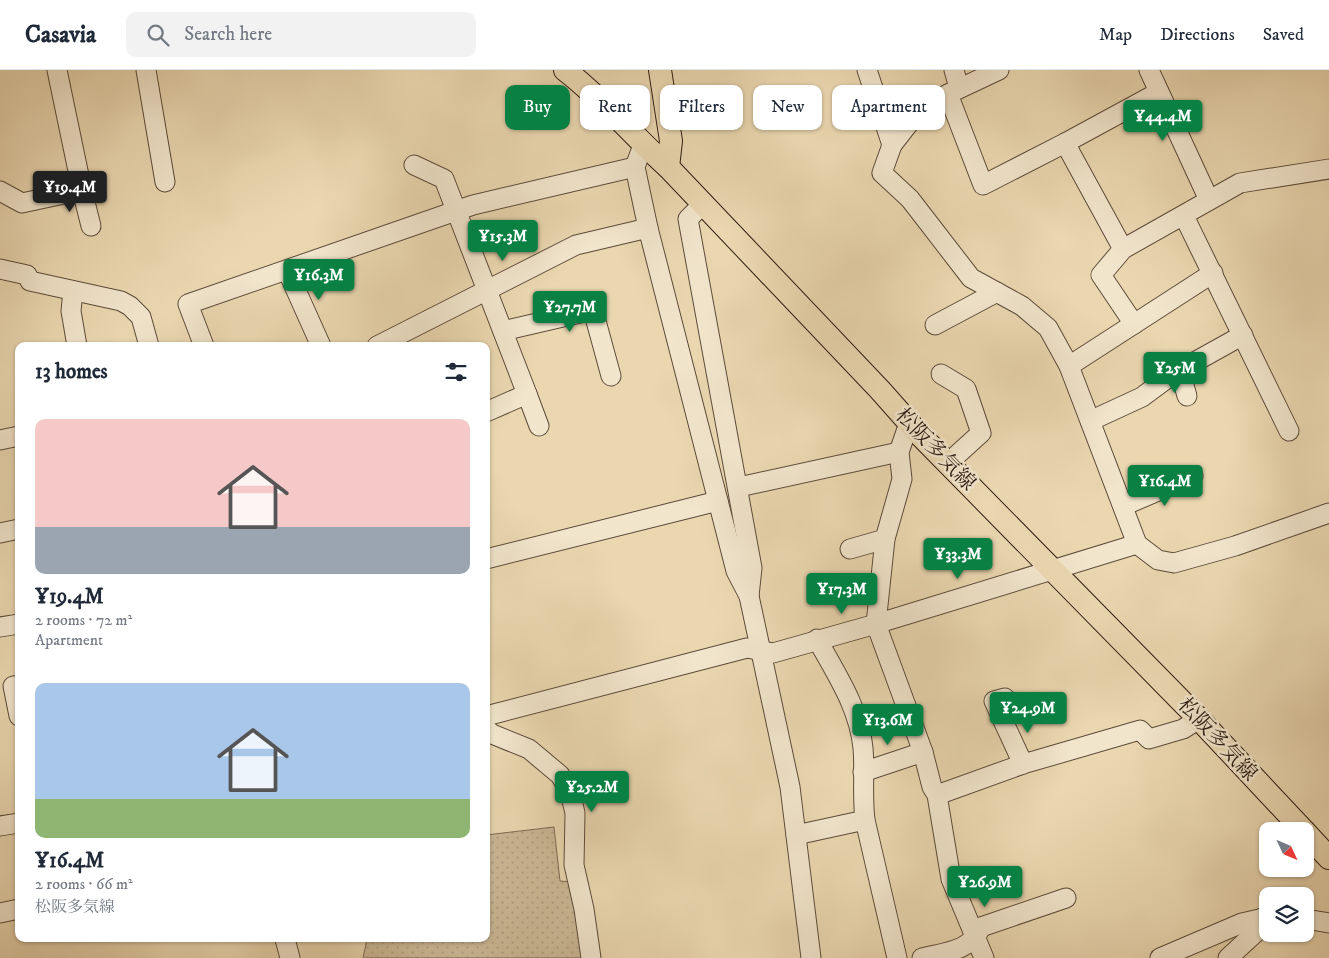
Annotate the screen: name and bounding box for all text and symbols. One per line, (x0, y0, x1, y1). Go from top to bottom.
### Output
search box (126, 12, 476, 57)
text: Casavia (25, 20, 96, 50)
icon: search (144, 21, 172, 49)
text: Search here (184, 23, 272, 46)
text: Map (1099, 24, 1132, 46)
text: Directions (1160, 24, 1235, 46)
text: Saved (1263, 24, 1304, 46)
chip: Buy (505, 85, 570, 130)
chip: Rent (580, 85, 650, 130)
chip: Filters (660, 85, 743, 130)
chip: New (753, 85, 822, 130)
chip: Apartment (832, 85, 945, 130)
pin: ¥44.4M (1122, 100, 1204, 142)
text: ¥44.4M (1134, 106, 1192, 126)
pin: ¥19.4M (29, 170, 111, 213)
text: ¥19.4M (44, 177, 96, 197)
pin: ¥15.3M (462, 220, 544, 262)
text: ¥15.3M (479, 226, 527, 246)
pin: ¥16.3M (278, 258, 360, 301)
text: ¥16.3M (294, 265, 344, 285)
pin: ¥27.7M (529, 290, 611, 333)
text: ¥27.7M (544, 297, 596, 317)
pin: ¥25M (1145, 352, 1205, 394)
icon: filters (442, 358, 470, 386)
text: ¥25M (1154, 358, 1196, 378)
text: 13 homes (35, 359, 108, 385)
street label: 松阪多気線 (889, 403, 981, 496)
icon: home (208, 452, 298, 542)
pin: ¥16.4M (1124, 464, 1206, 507)
text: ¥16.4M (1139, 471, 1191, 491)
pin: ¥33.3M (917, 538, 999, 580)
text: ¥33.3M (934, 544, 982, 564)
pin: ¥17.3M (801, 572, 883, 615)
text: ¥17.3M (817, 579, 867, 599)
text: ¥19.4M (35, 584, 104, 610)
text: 2 rooms · 72 m² (35, 610, 132, 630)
text: Apartment (35, 630, 103, 650)
pin: ¥24.9M (987, 692, 1069, 734)
street label: 松阪多気線 (1172, 692, 1263, 787)
text: ¥24.9M (1001, 698, 1055, 718)
pin: ¥13.6M (847, 704, 929, 746)
text: ¥13.6M (863, 710, 913, 730)
icon: home (208, 715, 298, 805)
pin: ¥25.2M (551, 770, 633, 813)
text: ¥25.2M (566, 777, 618, 797)
north arrow (1259, 822, 1314, 878)
map controls (1259, 822, 1314, 942)
text: ¥16.4M (35, 848, 104, 874)
pin: ¥26.9M (944, 866, 1026, 908)
text: ¥26.9M (958, 872, 1012, 892)
text: 2 rooms · 66 m² (35, 874, 133, 894)
button: layers (1259, 887, 1314, 942)
text: 松阪多気線 (35, 897, 115, 917)

